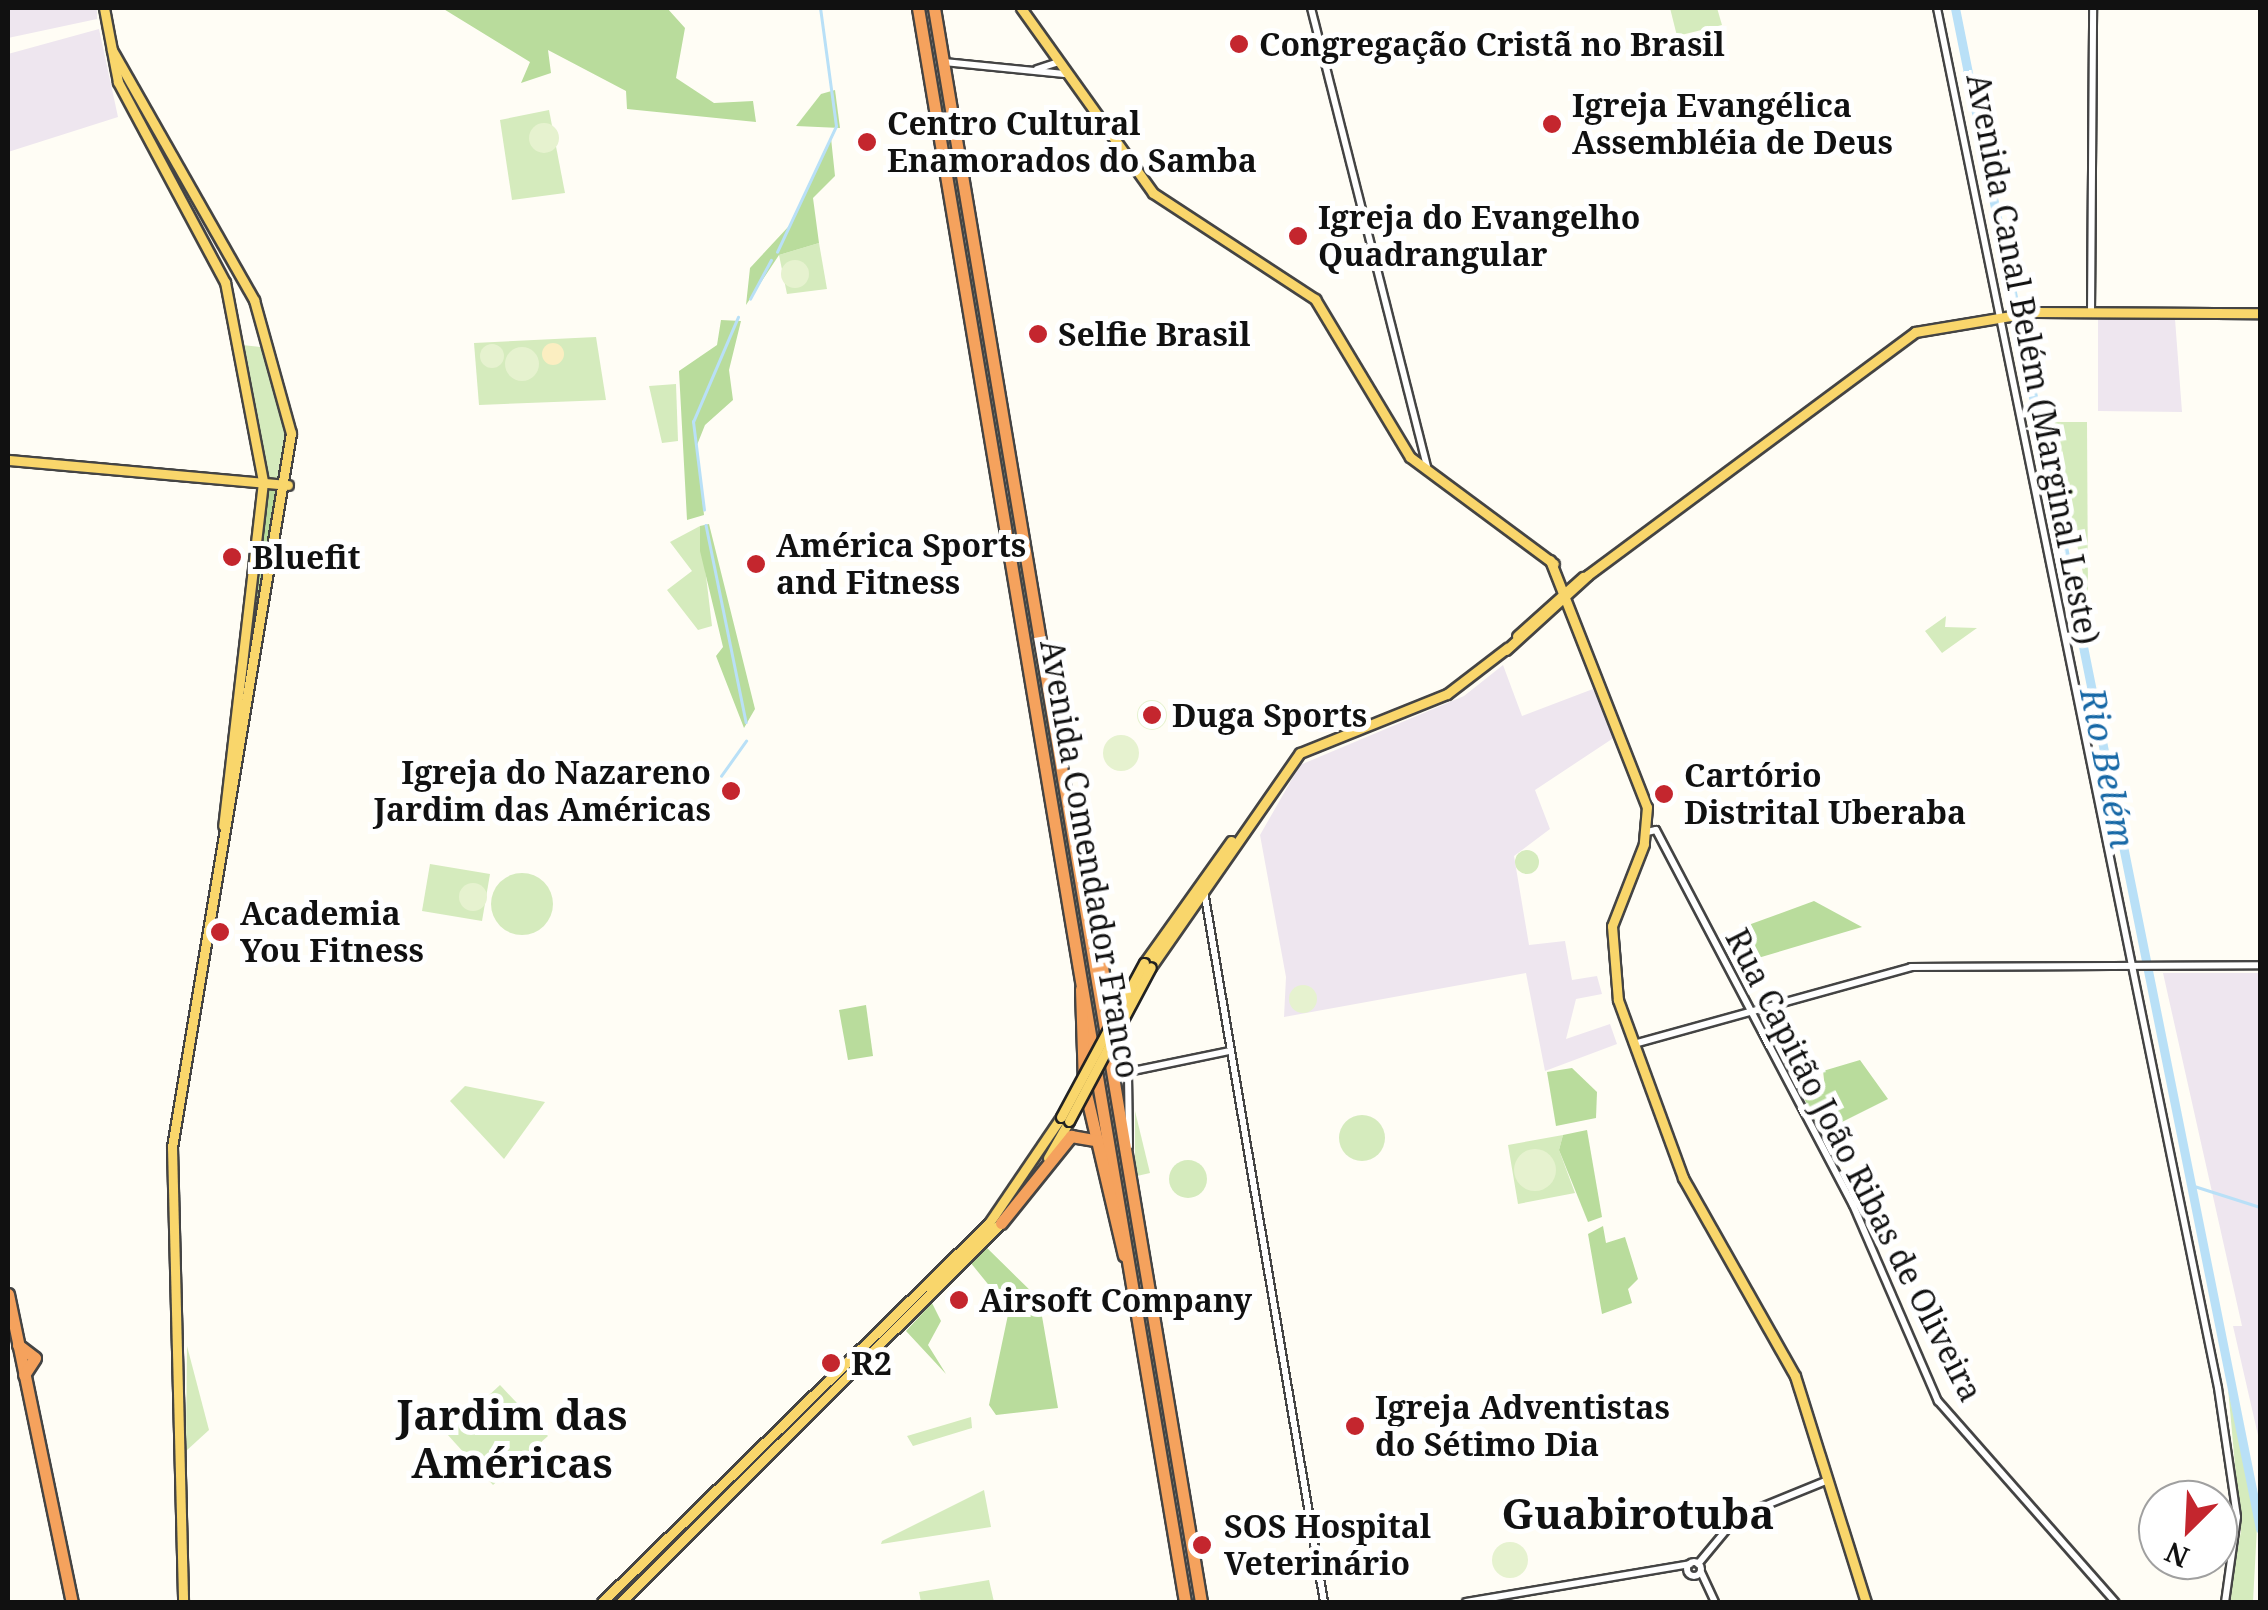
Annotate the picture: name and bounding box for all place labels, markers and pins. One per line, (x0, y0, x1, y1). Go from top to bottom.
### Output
place label: Congregação Cristã no Brasil (1259, 25, 1725, 63)
marker: Congregação Cristã no Brasil (1228, 33, 1250, 55)
place label: Igreja Evangélica Assembléia de Deus (1572, 87, 1893, 162)
place label: Centro Cultural Enamorados do Samba (887, 105, 1257, 180)
marker: Igreja Evangélica Assembléia de Deus (1541, 113, 1563, 135)
marker: Centro Cultural Enamorados do Samba (856, 131, 878, 153)
place label: Igreja do Evangelho Quadrangular (1318, 199, 1640, 274)
marker: Igreja do Evangelho Quadrangular (1287, 225, 1309, 247)
place label: Selfie Brasil (1058, 315, 1250, 353)
marker: Selfie Brasil (1027, 323, 1049, 345)
place label: América Sports and Fitness (776, 527, 1026, 602)
place label: Bluefit (252, 538, 360, 576)
marker: Bluefit (221, 546, 243, 568)
marker: América Sports and Fitness (745, 553, 767, 575)
place label: Duga Sports (1172, 696, 1367, 734)
marker: Duga Sports (1141, 704, 1163, 726)
place label: Igreja do Nazareno Jardim das Américas (373, 754, 711, 829)
place label: Cartório Distrital Uberaba (1684, 757, 1966, 832)
marker: Igreja do Nazareno Jardim das Américas (720, 780, 742, 802)
marker: Cartório Distrital Uberaba (1653, 783, 1675, 805)
place label: Academia You Fitness (240, 895, 424, 970)
marker: Academia You Fitness (209, 921, 231, 943)
place label: Airsoft Company (979, 1281, 1252, 1319)
marker: Airsoft Company (948, 1289, 970, 1311)
place label: R2 (851, 1344, 892, 1382)
marker: R2 (820, 1352, 842, 1374)
place label: Igreja Adventistas do Sétimo Dia (1375, 1389, 1670, 1464)
marker: Igreja Adventistas do Sétimo Dia (1344, 1415, 1366, 1437)
place label: SOS Hospital Veterinário (1224, 1508, 1431, 1583)
marker: SOS Hospital Veterinário (1189, 1532, 1215, 1558)

